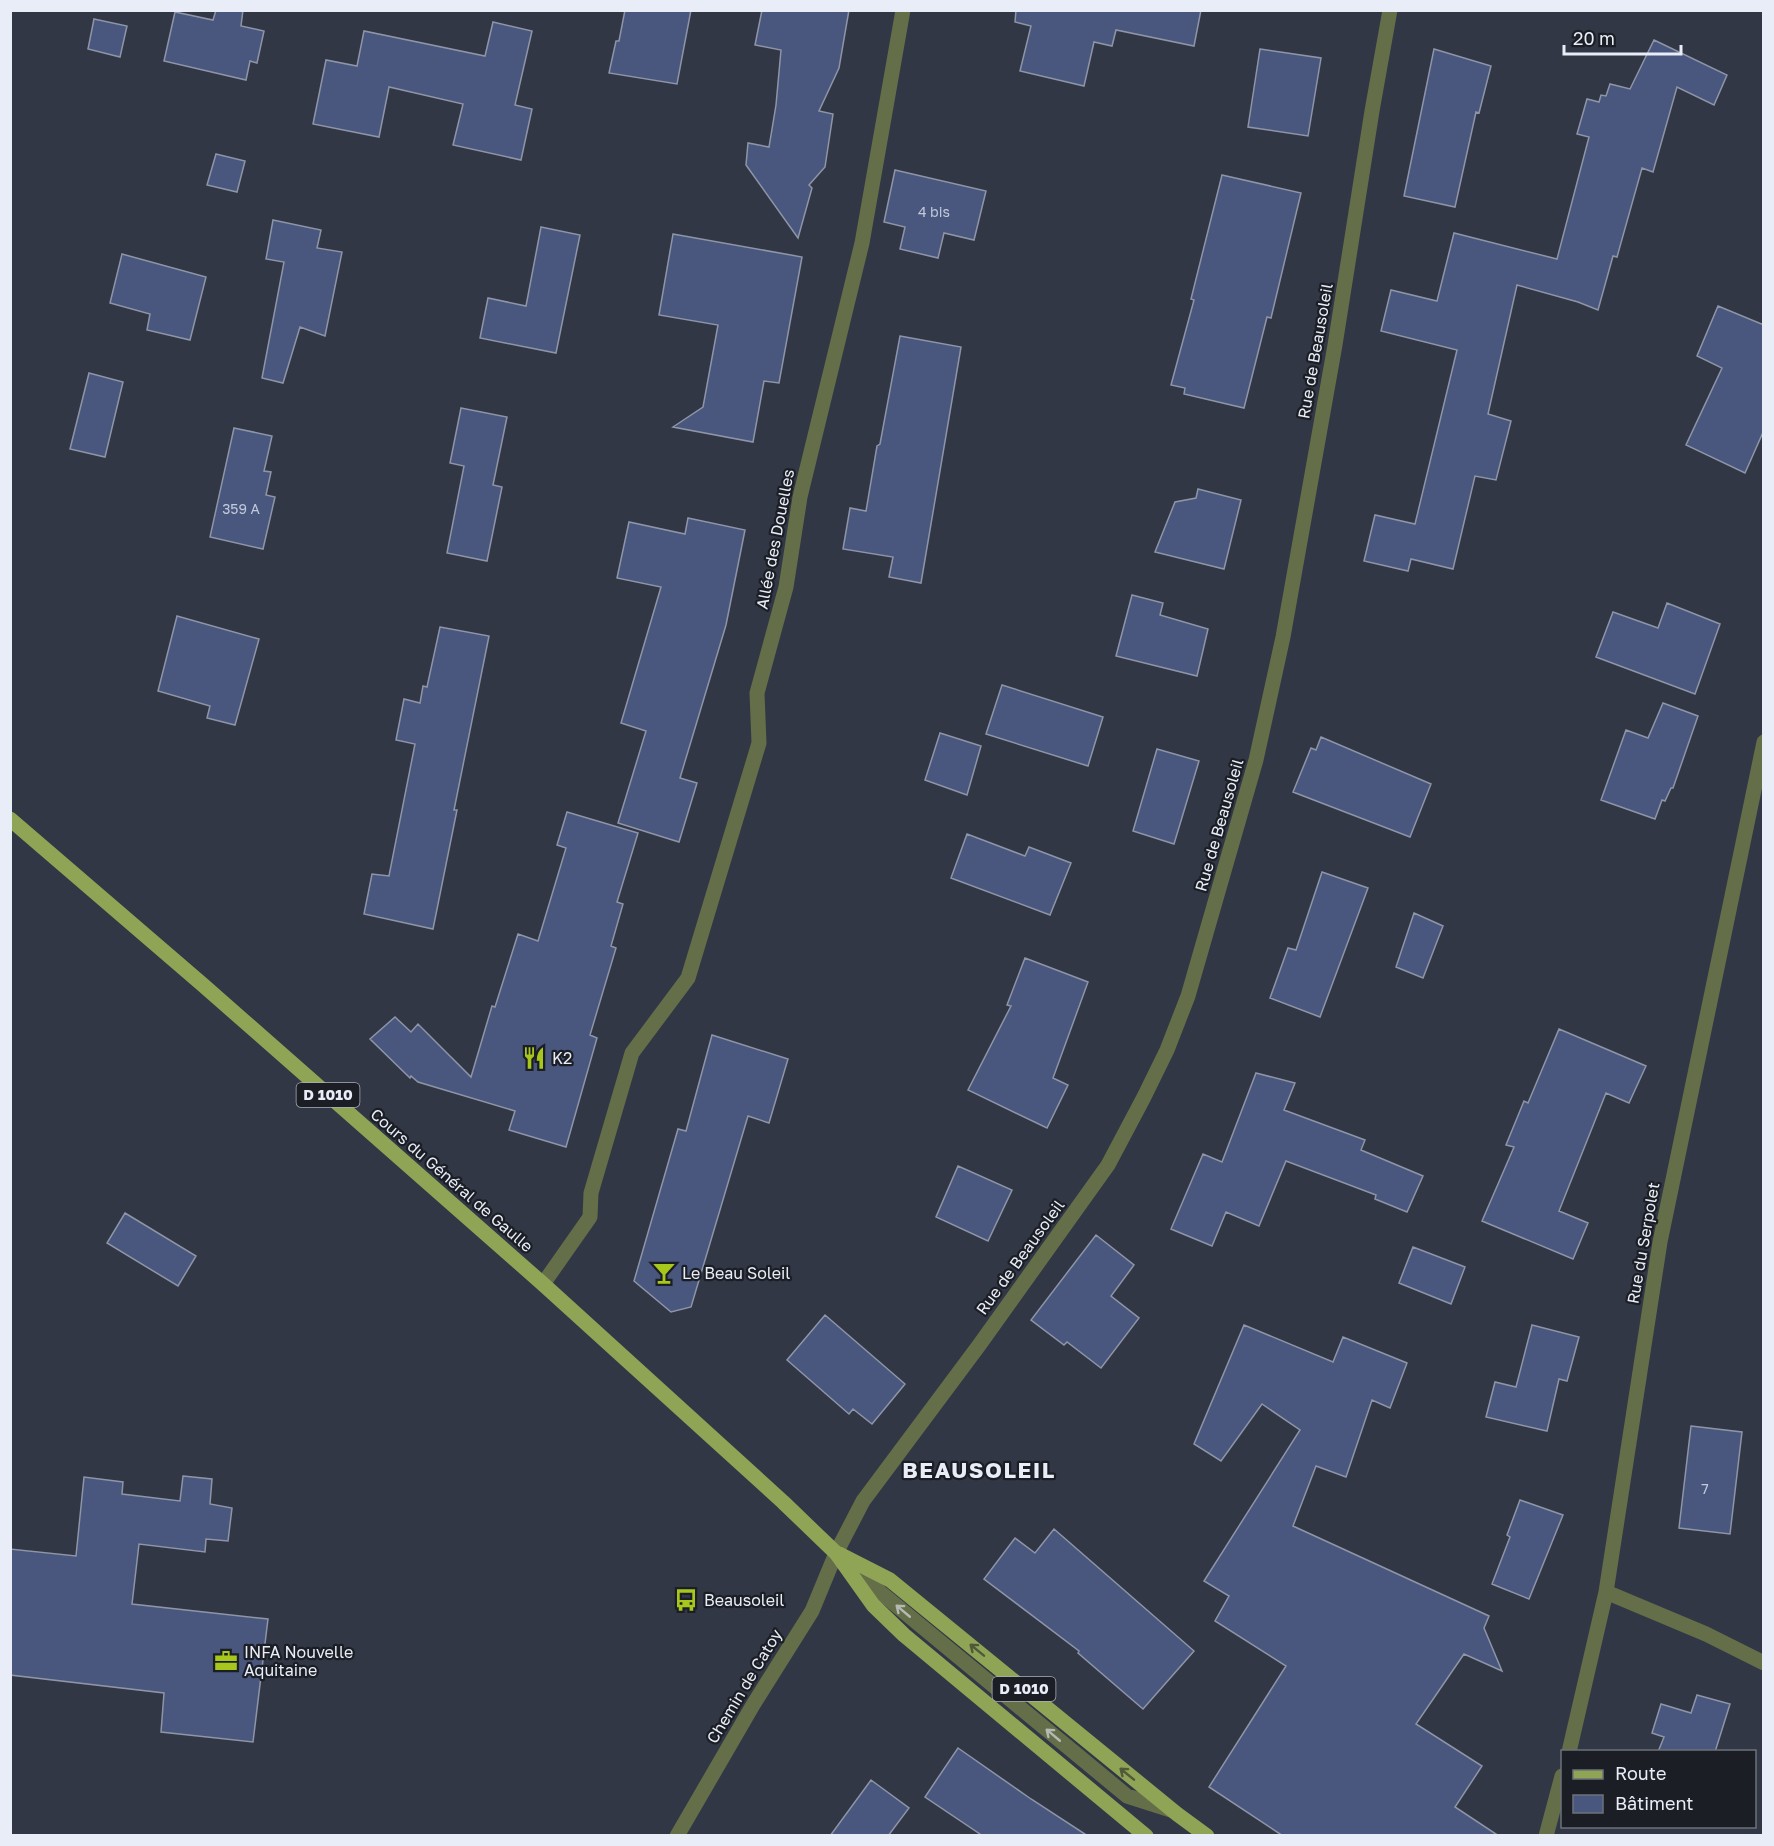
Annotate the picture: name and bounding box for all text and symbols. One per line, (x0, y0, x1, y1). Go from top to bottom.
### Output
scale bar (1564, 18, 1681, 56)
text: 20 m (1573, 27, 1615, 49)
house number: 4 bis (918, 203, 950, 220)
street label: Rue de Beausoleil (1293, 282, 1337, 420)
street label: Allée des Douelles (752, 467, 798, 611)
house number: 359 A (222, 500, 260, 517)
street label: Rue de Beausoleil (1190, 756, 1248, 894)
restaurant icon: K2 (521, 1045, 547, 1071)
place label: K2 (552, 1048, 572, 1068)
road number: D 1010 (296, 1083, 360, 1107)
street label: Cours du Général de Gaulle (367, 1104, 537, 1256)
street label: Rue du Serpolet (1622, 1181, 1664, 1305)
street label: Rue de Beausoleil (972, 1196, 1068, 1318)
bar icon: Le Beau Soleil (651, 1260, 677, 1286)
place label: Le Beau Soleil (682, 1263, 790, 1283)
district label: BEAUSOLEIL (902, 1456, 1056, 1483)
house number: 7 (1701, 1480, 1709, 1497)
bus stop icon: Beausoleil (673, 1587, 699, 1613)
place label: Beausoleil (704, 1590, 784, 1610)
one-way arrow (895, 1604, 911, 1617)
street label: Chemin de Catoy (702, 1625, 786, 1747)
place label: INFA Nouvelle Aquitaine (244, 1642, 353, 1680)
one-way arrow (969, 1644, 985, 1657)
office icon: INFA Nouvelle Aquitaine (213, 1648, 239, 1674)
road number: D 1010 (992, 1677, 1056, 1701)
one-way arrow (1046, 1728, 1061, 1742)
legend (1561, 1750, 1756, 1828)
text: Route (1615, 1762, 1666, 1784)
one-way arrow (1120, 1768, 1136, 1781)
text: Bâtiment (1615, 1792, 1694, 1814)

